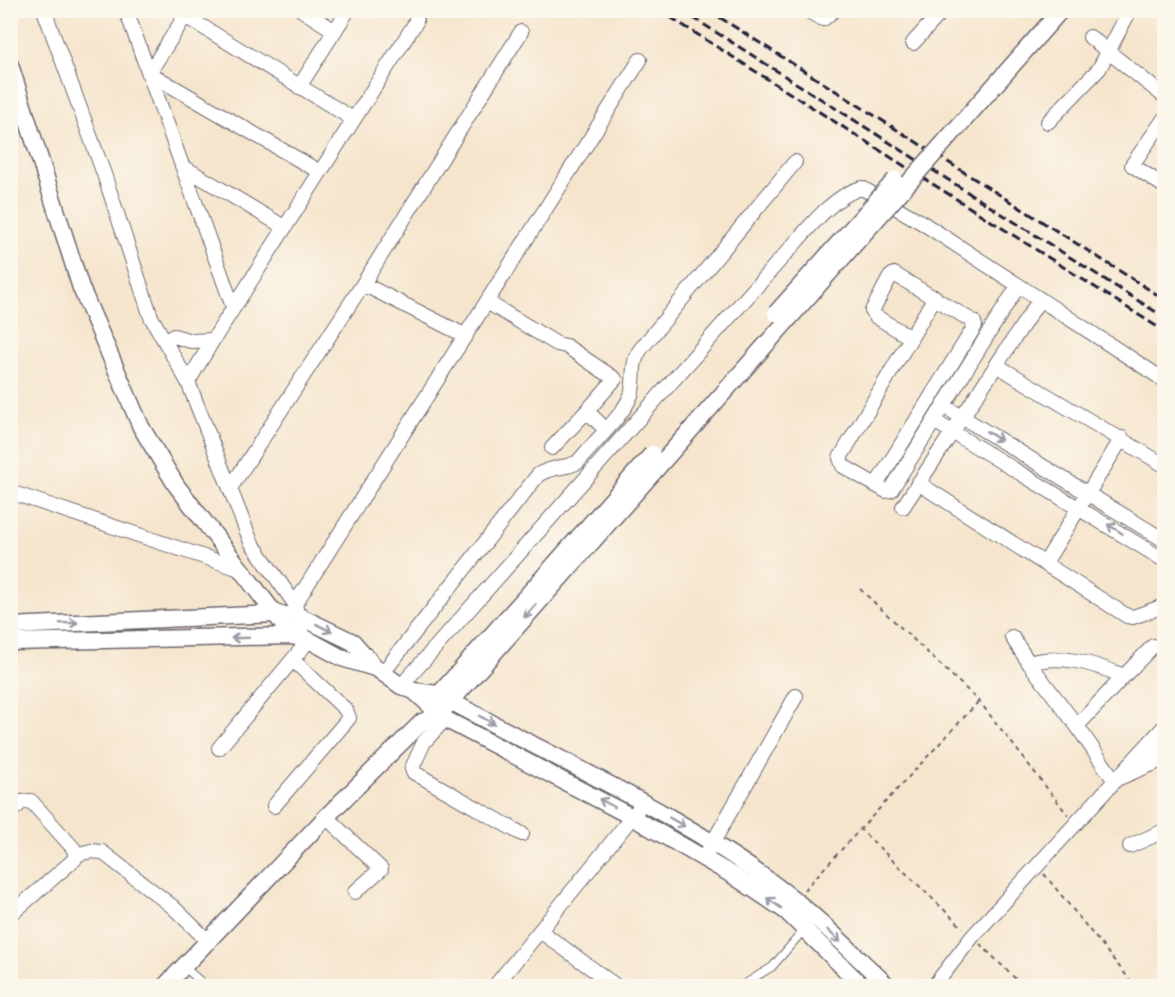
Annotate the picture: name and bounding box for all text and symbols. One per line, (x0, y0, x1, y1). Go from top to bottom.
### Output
one-way arrow (985, 430, 1002, 442)
one-way arrow (1107, 523, 1124, 535)
one-way arrow (523, 604, 537, 619)
one-way arrow (58, 618, 78, 629)
one-way arrow (314, 623, 332, 634)
one-way arrow (230, 632, 250, 643)
one-way arrow (477, 715, 495, 726)
one-way arrow (599, 797, 616, 809)
one-way arrow (668, 816, 685, 828)
one-way arrow (767, 897, 783, 909)
one-way arrow (826, 929, 841, 943)

